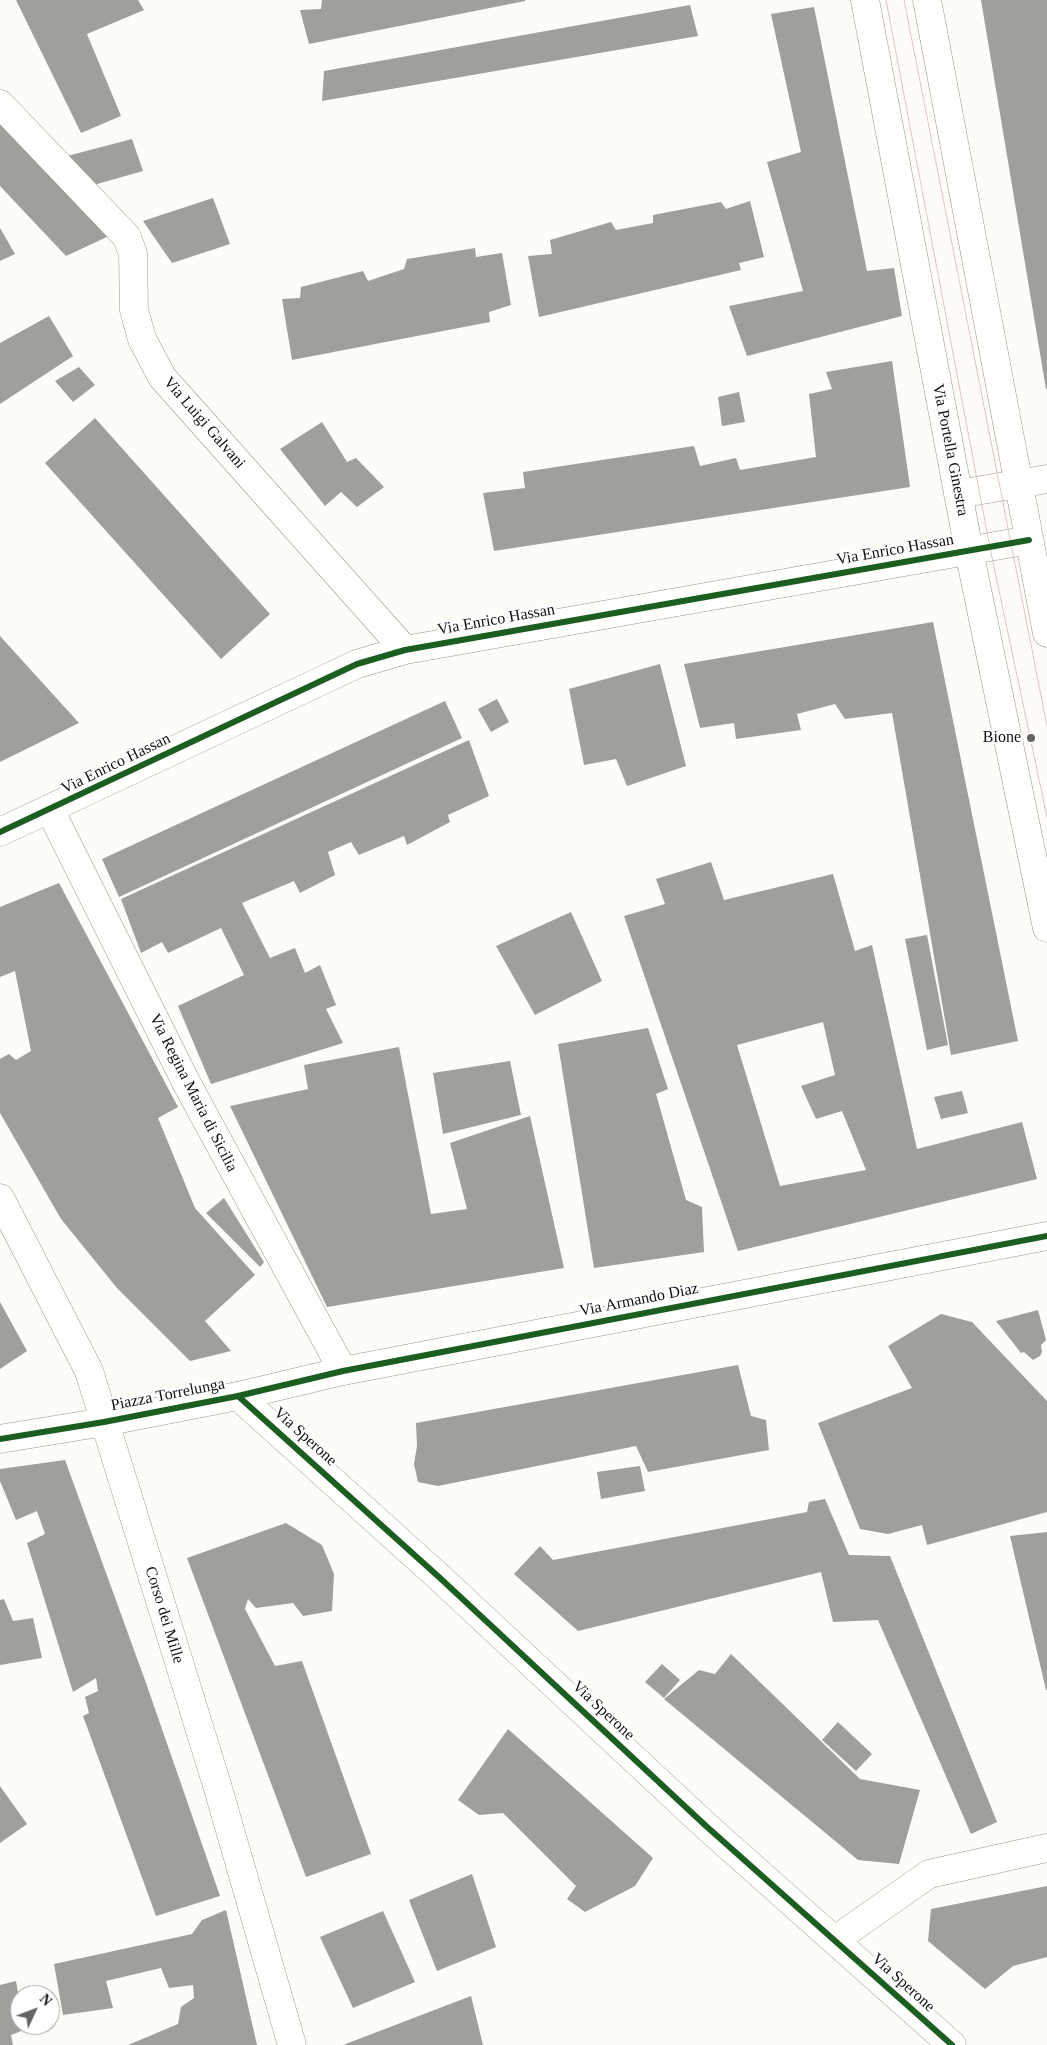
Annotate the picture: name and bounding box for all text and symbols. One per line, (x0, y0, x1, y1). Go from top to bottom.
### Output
street label: Via Luigi Galvani (159, 373, 249, 473)
street label: Via Portella Ginestra (928, 382, 972, 518)
street label: Via Enrico Hassan (835, 530, 955, 570)
street label: Via Enrico Hassan (436, 600, 556, 640)
place label: Bione (983, 728, 1021, 748)
street label: Via Enrico Hassan (58, 729, 174, 799)
marker: Bione (1025, 732, 1037, 744)
street label: Via Regina Maria di Sicilia (145, 1011, 241, 1175)
street label: Via Armando Diaz (578, 1279, 700, 1321)
street label: Piazza Torrelunga (109, 1375, 227, 1415)
street label: Via Sperone (269, 1404, 341, 1470)
street label: Corso dei Mille (140, 1564, 188, 1666)
street label: Via Sperone (568, 1677, 638, 1745)
street label: Via Sperone (867, 1950, 939, 2016)
north arrow (10, 1985, 60, 2035)
text: N (37, 1991, 55, 2009)

